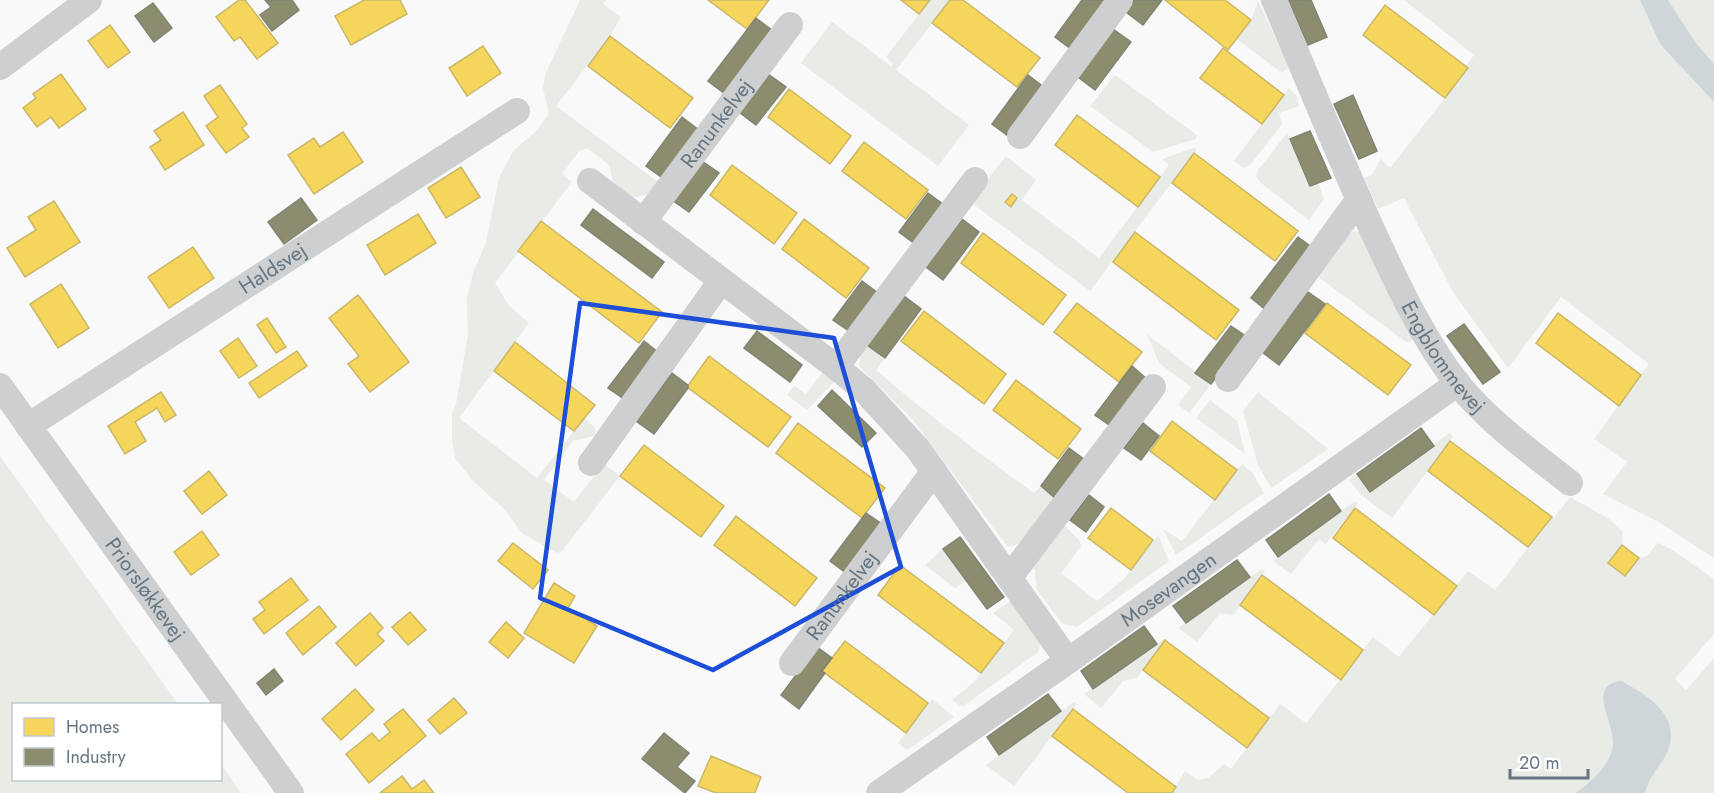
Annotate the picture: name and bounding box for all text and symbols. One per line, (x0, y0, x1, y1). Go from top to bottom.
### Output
street label: Ranunkelvej (673, 73, 760, 174)
street label: Haldsvej (233, 235, 312, 301)
street label: Engblommevej (1394, 295, 1492, 420)
street label: Priorsløkkevej (98, 531, 193, 647)
street label: Ranunkelvej (799, 544, 885, 646)
street label: Mosevangen (1114, 545, 1223, 634)
legend (12, 703, 222, 781)
text: Homes (66, 714, 119, 740)
scale bar (1510, 742, 1588, 780)
text: Industry (66, 744, 126, 770)
text: 20 m (1519, 750, 1559, 776)

